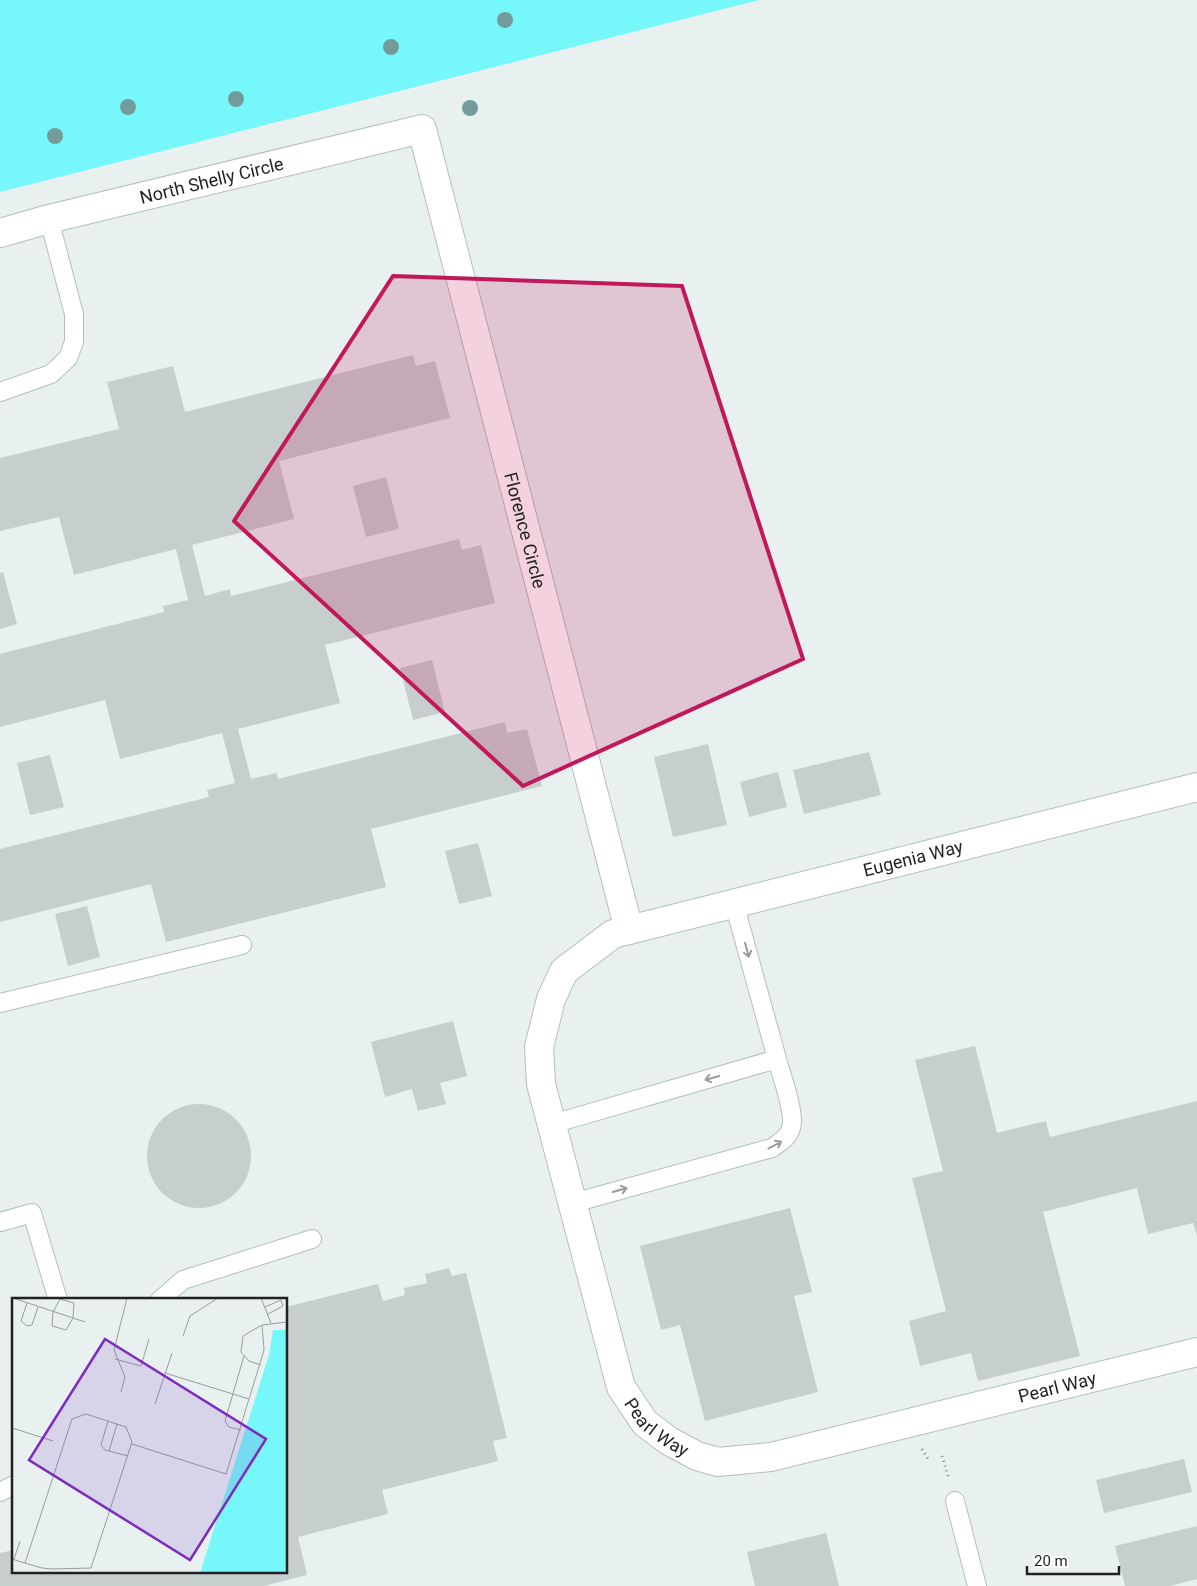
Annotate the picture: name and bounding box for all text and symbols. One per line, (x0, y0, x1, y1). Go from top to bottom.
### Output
street label: North Shelly Circle (137, 152, 285, 207)
street label: Florence Circle (501, 470, 551, 590)
street label: Eugenia Way (861, 835, 966, 881)
one-way arrow (743, 942, 753, 958)
one-way arrow (705, 1073, 721, 1083)
one-way arrow (768, 1140, 783, 1150)
one-way arrow (611, 1185, 627, 1194)
inset map (12, 1298, 288, 1574)
street label: Pearl Way (1016, 1367, 1098, 1406)
street label: Pearl Way (621, 1394, 693, 1460)
scale bar (1027, 1544, 1120, 1576)
text: 20 m (1034, 1552, 1068, 1570)

